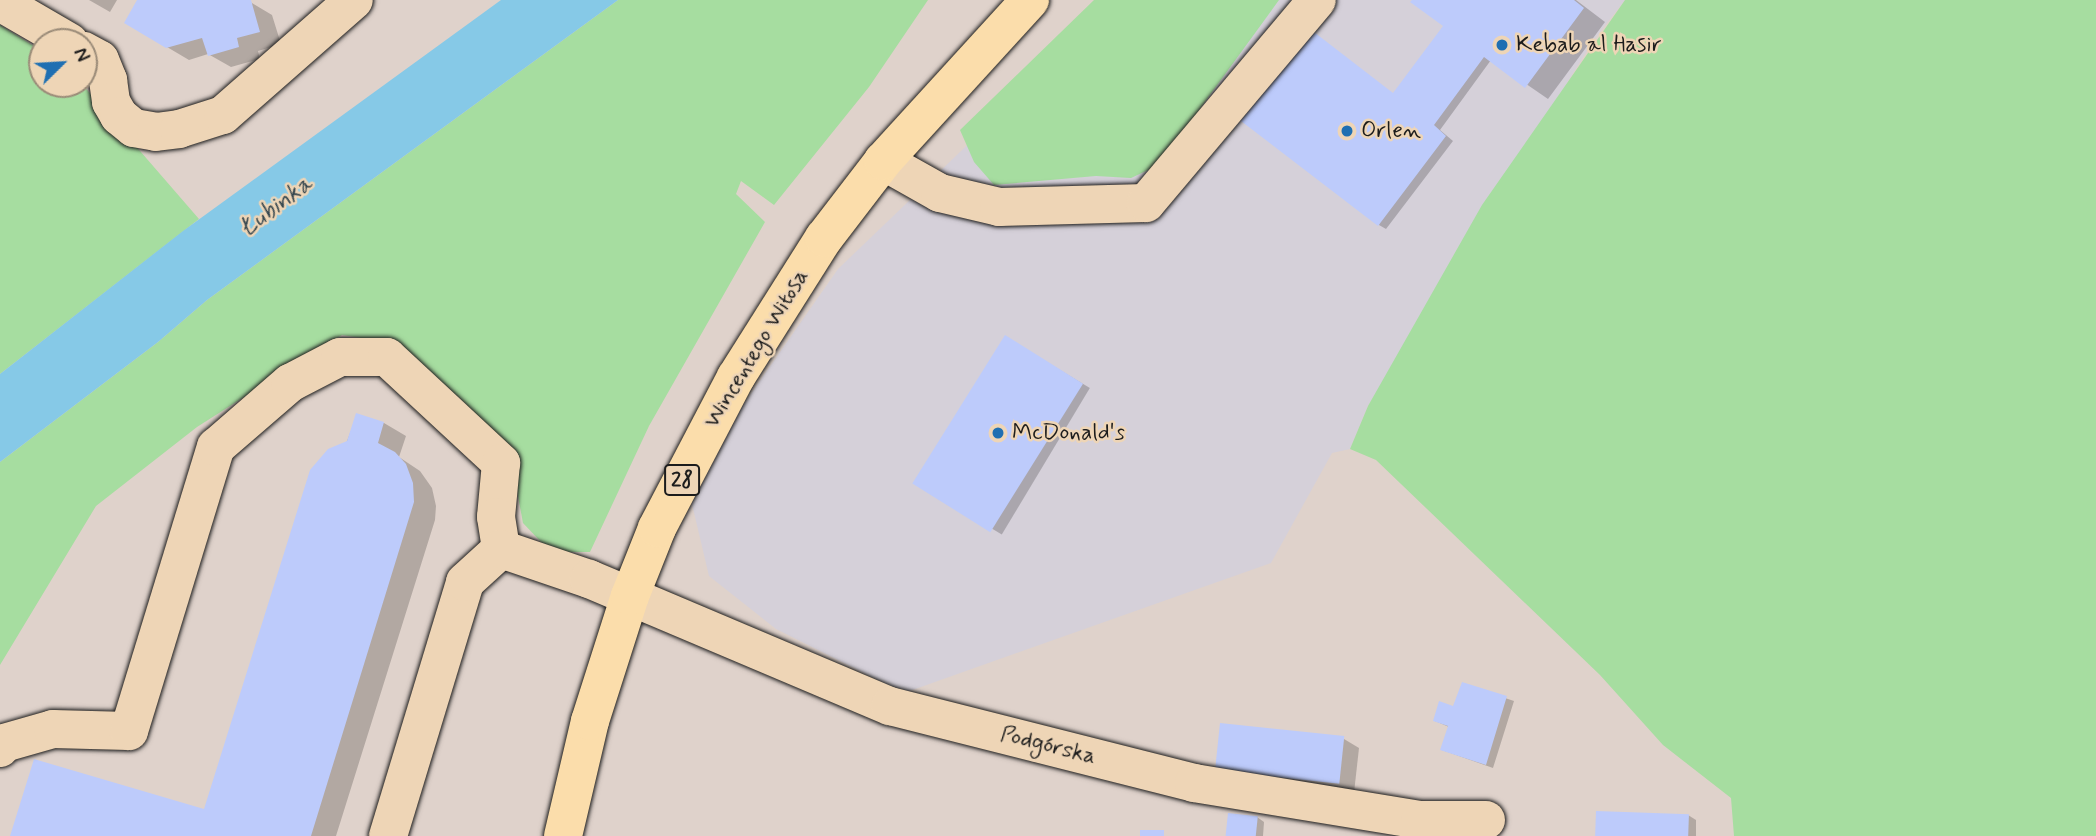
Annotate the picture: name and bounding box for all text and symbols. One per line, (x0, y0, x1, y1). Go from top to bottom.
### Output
north arrow (28, 28, 98, 98)
place label: Kebab al Hasir (1516, 31, 1664, 59)
marker: Kebab al Hasir (1494, 37, 1510, 53)
text: N (67, 44, 95, 66)
place label: Orlen (1361, 117, 1421, 145)
marker: Orlen (1339, 123, 1355, 139)
water label: Łubinka (234, 170, 318, 244)
street label: Wincentego Witosa (698, 264, 816, 434)
place label: McDonald's (1012, 419, 1125, 447)
marker: McDonald's (990, 425, 1006, 441)
road number: 28 (663, 462, 701, 498)
street label: Podgórska (997, 721, 1099, 771)

